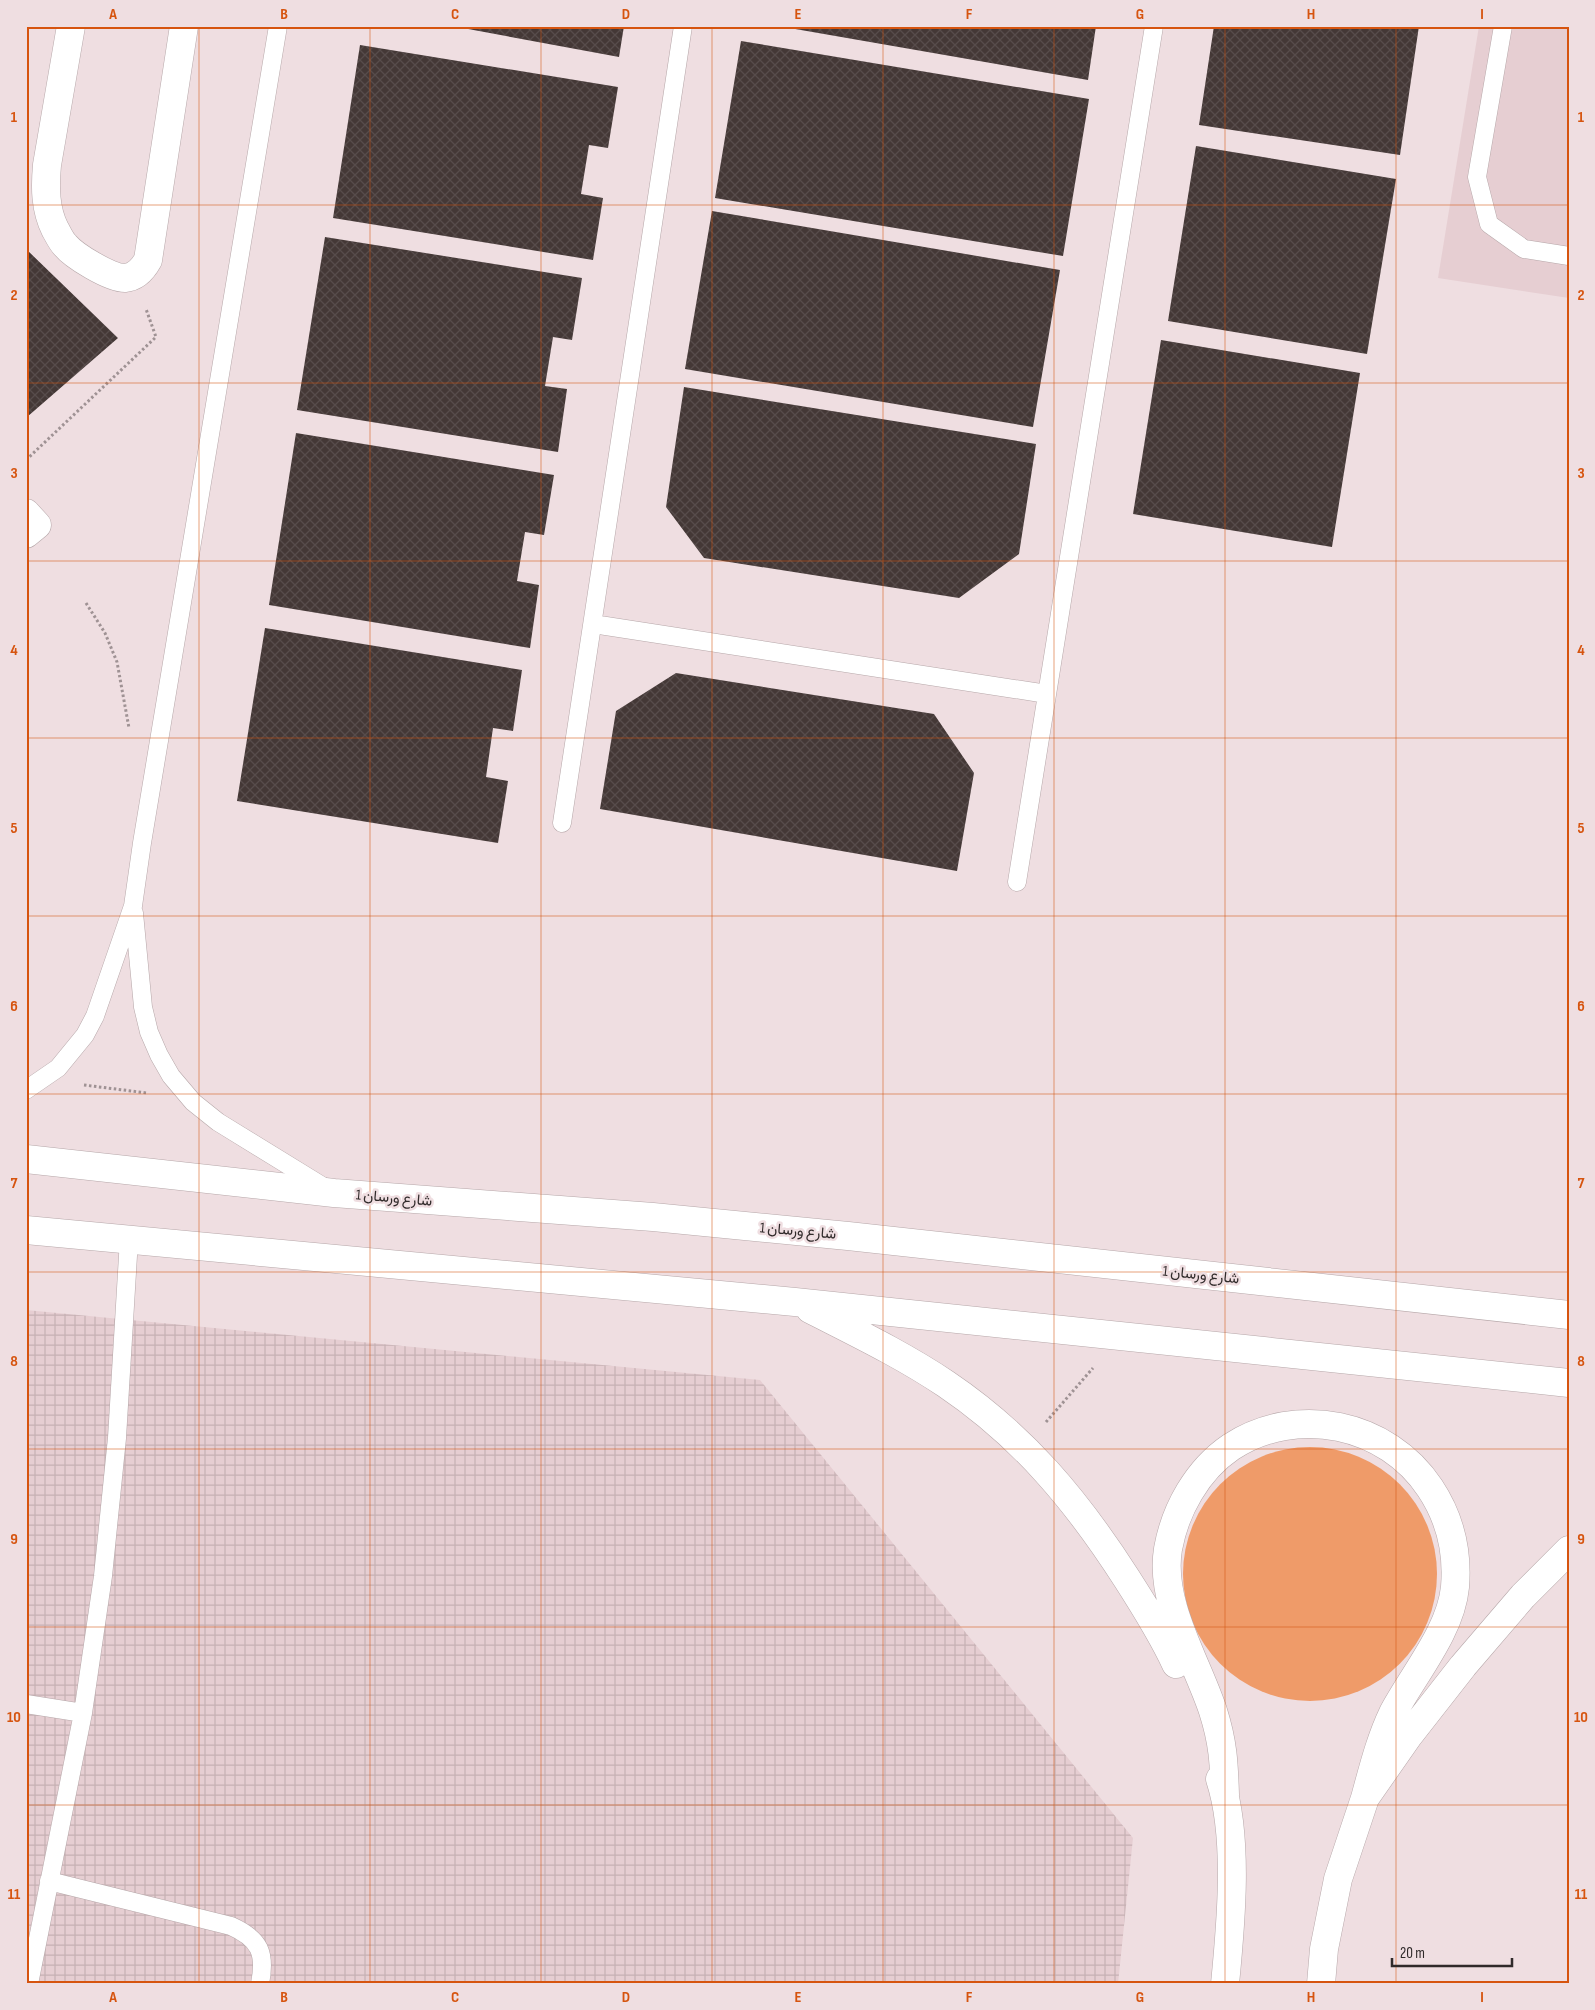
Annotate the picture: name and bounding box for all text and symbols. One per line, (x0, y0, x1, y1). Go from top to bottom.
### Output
text: A (108, 5, 117, 24)
text: B (280, 5, 288, 24)
text: C (451, 5, 459, 24)
text: D (622, 5, 630, 24)
text: E (795, 5, 802, 24)
text: F (966, 5, 973, 24)
text: G (1136, 5, 1144, 24)
text: H (1307, 5, 1315, 24)
text: I (1480, 5, 1484, 24)
text: 1 (11, 108, 18, 127)
text: 1 (1578, 108, 1585, 127)
text: 2 (10, 286, 18, 305)
text: 2 (1577, 286, 1585, 305)
text: 3 (10, 464, 18, 483)
text: 3 (1577, 464, 1585, 483)
text: 4 (10, 641, 18, 660)
text: 4 (1577, 641, 1585, 660)
text: 5 (10, 819, 18, 838)
text: 5 (1577, 819, 1585, 838)
text: 6 (10, 997, 18, 1016)
text: 6 (1577, 997, 1585, 1016)
text: 7 (11, 1174, 18, 1193)
text: 7 (1578, 1174, 1585, 1193)
street label: شارع ورسان 1 (355, 1185, 433, 1212)
street label: شارع ورسان 1 (759, 1218, 837, 1245)
street label: شارع ورسان 1 (1162, 1262, 1240, 1289)
text: 8 (10, 1352, 18, 1371)
text: 8 (1577, 1352, 1585, 1371)
text: 9 (10, 1530, 18, 1549)
text: 9 (1577, 1530, 1585, 1549)
text: 10 (7, 1708, 21, 1727)
text: 10 (1574, 1708, 1588, 1727)
text: 11 (8, 1885, 21, 1904)
text: 11 (1575, 1885, 1588, 1904)
scale bar (1392, 1935, 1512, 1967)
text: 20 m (1400, 1944, 1425, 1963)
text: A (108, 1988, 117, 2007)
text: B (280, 1988, 288, 2007)
text: C (451, 1988, 459, 2007)
text: D (622, 1988, 630, 2007)
text: E (795, 1988, 802, 2007)
text: F (966, 1988, 973, 2007)
text: G (1136, 1988, 1144, 2007)
text: H (1307, 1988, 1315, 2007)
text: I (1480, 1988, 1484, 2007)

